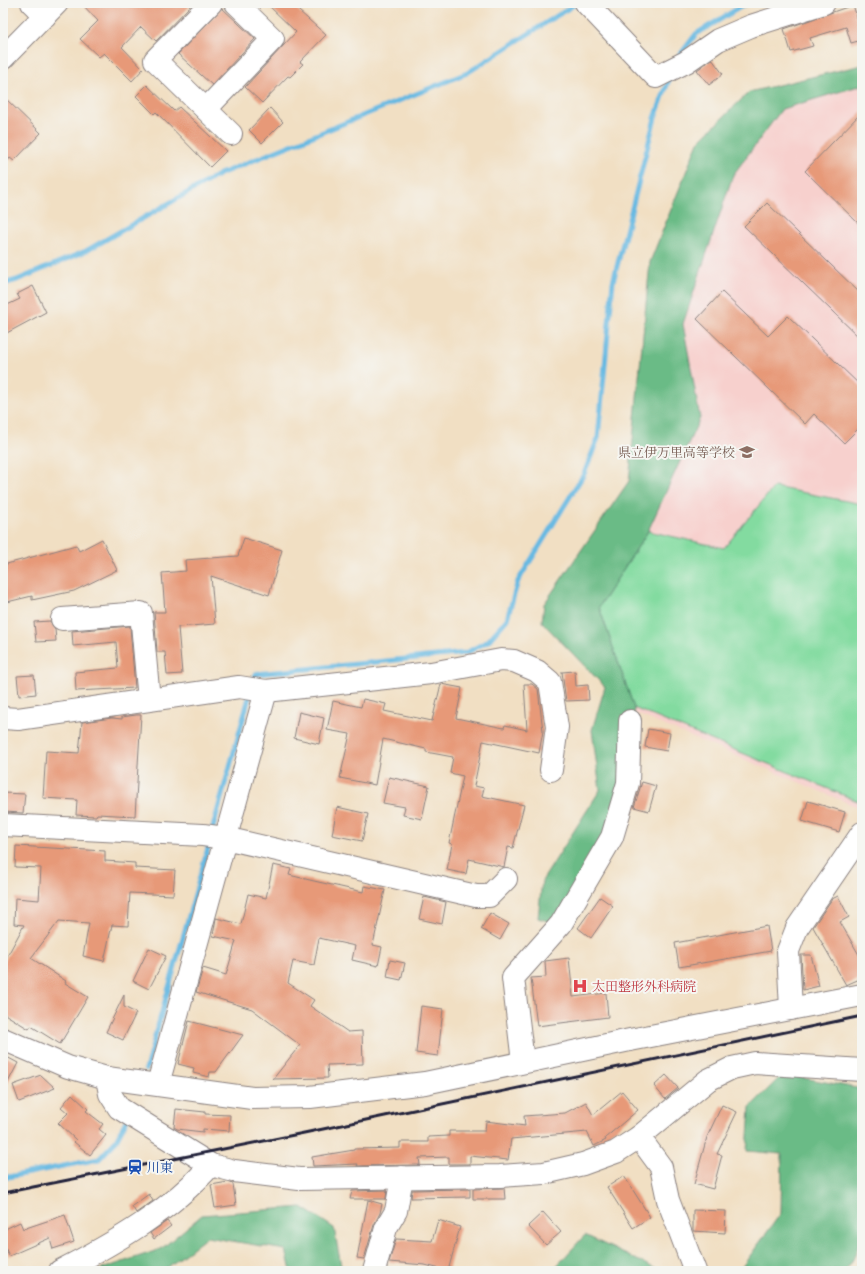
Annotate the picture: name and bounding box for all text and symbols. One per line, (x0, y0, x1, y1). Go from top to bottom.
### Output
school or university icon: 県立伊万里高等学校 (738, 443, 756, 461)
place label: 県立伊万里高等学校 (618, 444, 735, 462)
hospital icon: 太田整形外科病院 (571, 977, 589, 995)
place label: 太田整形外科病院 (592, 978, 696, 996)
station icon: 川東 (126, 1158, 144, 1176)
place label: 川東 (147, 1159, 173, 1177)

